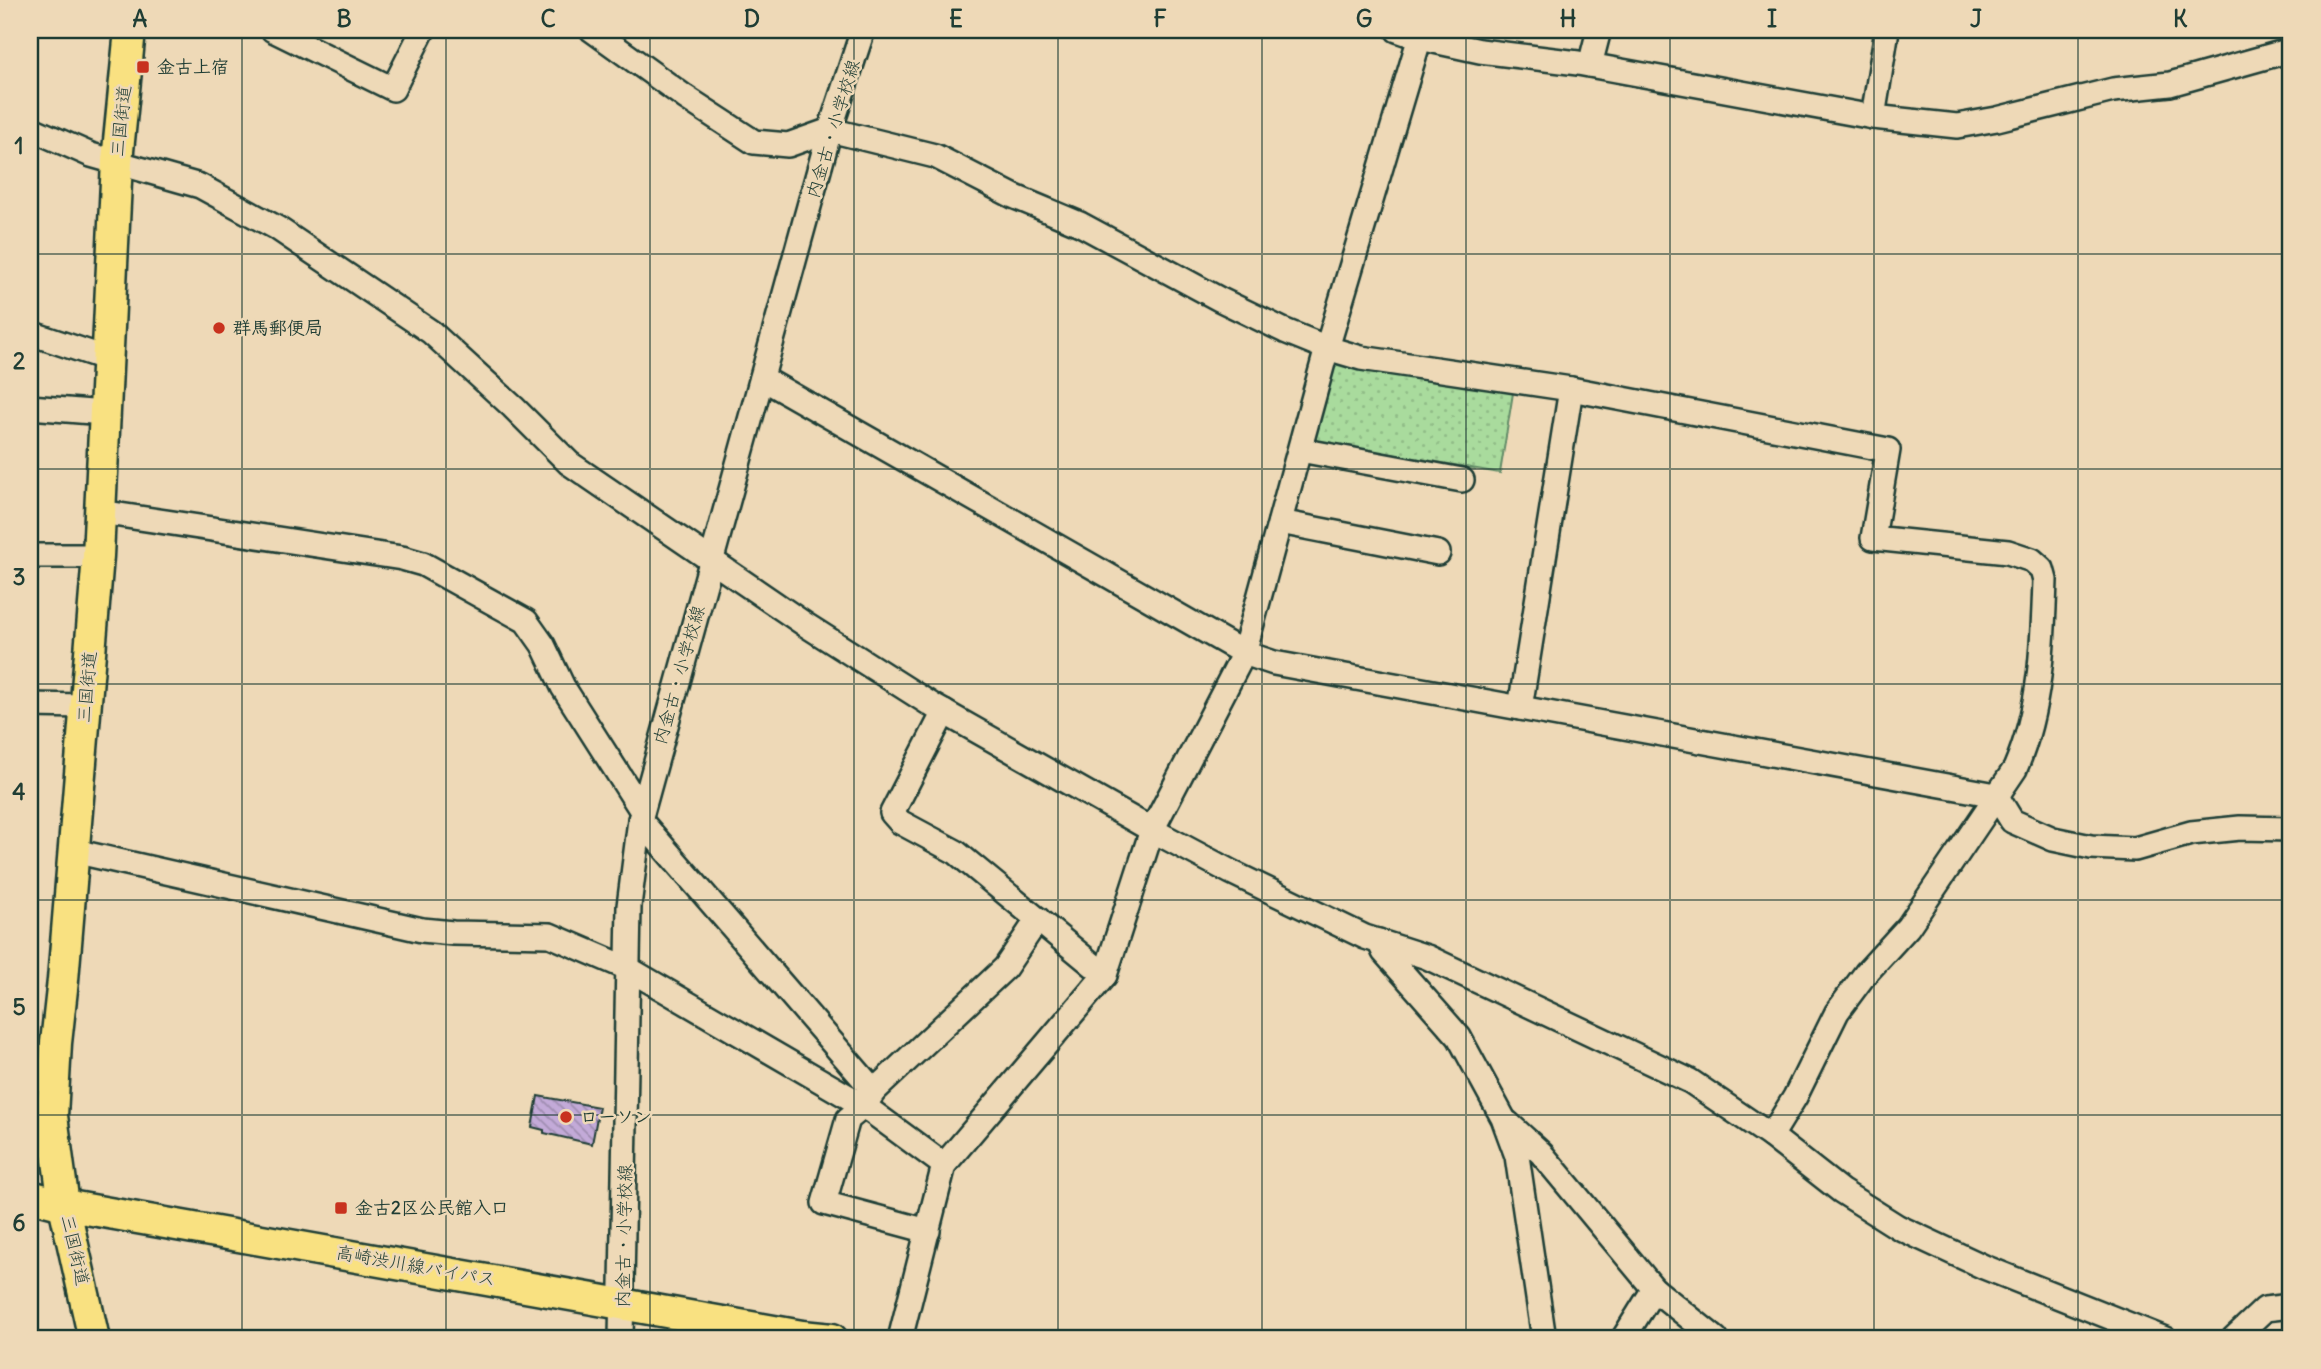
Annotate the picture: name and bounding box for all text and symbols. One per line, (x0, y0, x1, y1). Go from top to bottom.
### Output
text: A (133, 4, 148, 33)
text: B (336, 4, 352, 33)
text: C (540, 4, 556, 33)
text: D (744, 4, 760, 33)
text: E (949, 4, 963, 33)
text: F (1153, 4, 1167, 33)
text: G (1356, 4, 1372, 33)
text: H (1560, 4, 1576, 33)
text: I (1767, 4, 1777, 33)
text: J (1970, 4, 1982, 33)
text: K (2173, 4, 2188, 33)
place label: 金古上宿 (157, 55, 229, 78)
street label: 内金古・小学校線 (800, 57, 865, 201)
marker: 金古上宿 (135, 59, 151, 75)
street label: 三国街道 (105, 84, 136, 158)
text: 1 (14, 131, 24, 160)
place label: 群馬郵便局 (233, 316, 323, 339)
marker: 群馬郵便局 (211, 320, 227, 336)
text: 2 (13, 346, 26, 375)
text: 3 (12, 562, 26, 591)
street label: 内金古・小学校線 (648, 602, 709, 747)
street label: 三国街道 (72, 650, 101, 724)
text: 4 (12, 777, 26, 806)
text: 5 (12, 992, 26, 1021)
place label: ローソン (580, 1105, 652, 1128)
marker: ローソン (558, 1109, 574, 1125)
street label: 内金古・小学校線 (611, 1164, 636, 1308)
place label: 金古2区公民館入口 (355, 1196, 509, 1219)
marker: 金古2区公民館入口 (333, 1200, 349, 1216)
text: 6 (12, 1208, 26, 1237)
street label: 三国街道 (56, 1212, 95, 1288)
street label: 高崎渋川線バイパス (334, 1240, 498, 1291)

